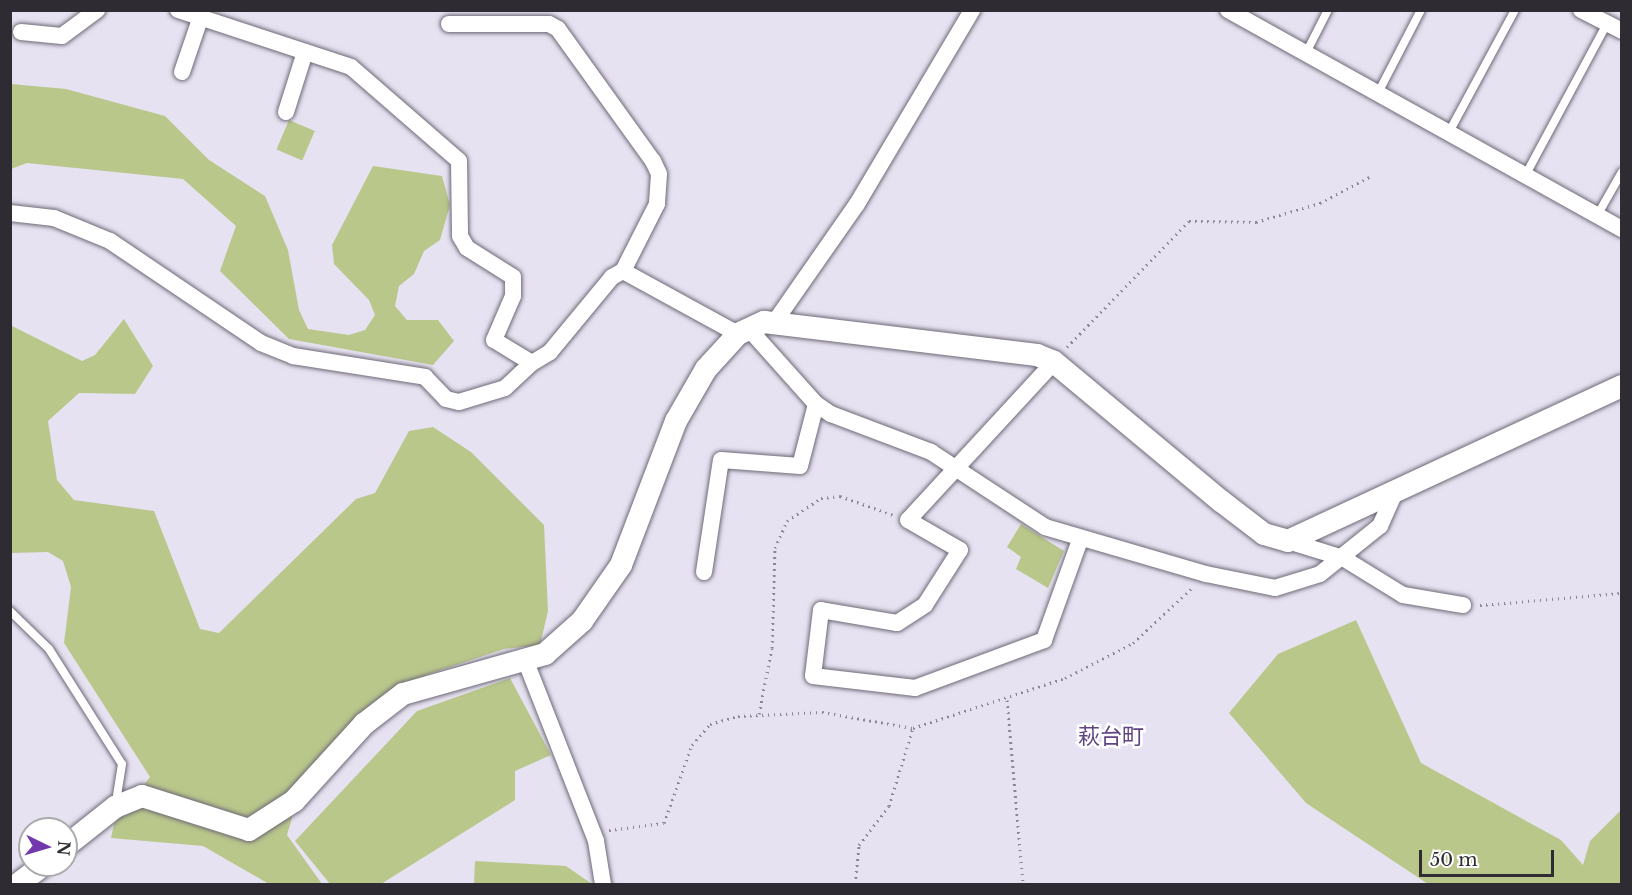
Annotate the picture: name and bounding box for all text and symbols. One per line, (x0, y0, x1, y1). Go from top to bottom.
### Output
district label: 萩台町 (1078, 724, 1144, 750)
north arrow (18, 817, 78, 877)
scale bar (1422, 838, 1557, 876)
text: N (53, 840, 75, 857)
text: 50 m (1430, 849, 1478, 871)

